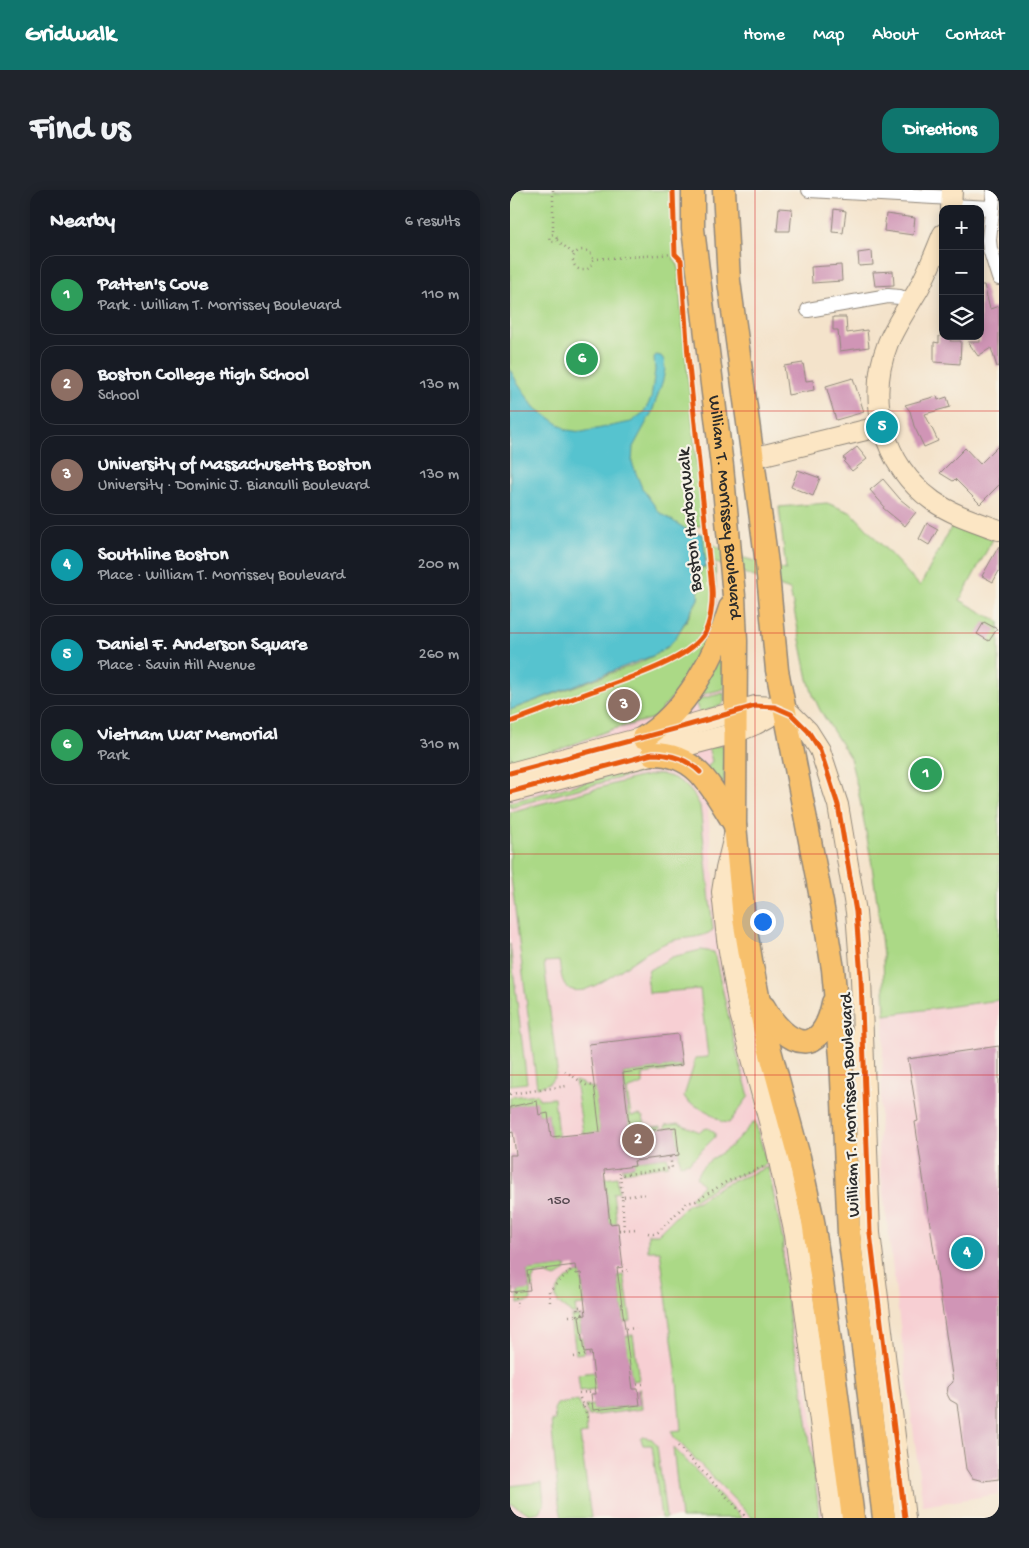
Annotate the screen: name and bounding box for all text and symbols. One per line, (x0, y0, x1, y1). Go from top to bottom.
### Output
text: Gridwalk (25, 21, 116, 50)
text: Home (743, 25, 785, 46)
text: Map (813, 25, 844, 46)
text: About (872, 25, 918, 46)
text: Contact (946, 25, 1004, 46)
button: Directions (882, 108, 999, 153)
text: Find us (30, 110, 130, 151)
map controls (939, 205, 984, 340)
button: + (939, 205, 984, 250)
text: Nearby (50, 210, 115, 235)
text: 6 results (405, 213, 460, 232)
button: − (939, 250, 984, 295)
text: Patten's Cove (98, 274, 208, 297)
text: 1 (64, 286, 70, 305)
text: 110 m (422, 286, 459, 305)
button: layers (939, 295, 984, 340)
text: Park · William T. Morrissey Boulevard (98, 297, 340, 316)
pin: 6 (566, 340, 598, 378)
text: Boston College High School (98, 364, 309, 387)
text: 2 (63, 376, 71, 395)
text: 130 m (420, 376, 459, 395)
text: School (98, 387, 140, 406)
street label: William T. Morrissey Boulevard (703, 394, 746, 621)
pin: 5 (866, 408, 898, 446)
street label: Boston HarborWalk (674, 445, 708, 594)
text: University of Massachusetts Boston (98, 454, 371, 477)
text: 3 (63, 466, 71, 485)
text: 130 m (420, 466, 459, 485)
text: University · Dominic J. Bianculli Boulevard (98, 477, 369, 496)
text: Southline Boston (98, 544, 228, 567)
text: 4 (63, 556, 71, 575)
text: 200 m (418, 556, 459, 575)
text: Place · William T. Morrissey Boulevard (98, 567, 345, 586)
text: Daniel F. Anderson Square (98, 634, 307, 657)
text: 5 (63, 646, 71, 665)
text: 260 m (419, 646, 459, 665)
text: Place · Savin Hill Avenue (98, 657, 255, 676)
pin: 3 (608, 686, 640, 724)
text: Vietnam War Memorial (98, 724, 278, 747)
text: 6 (63, 736, 71, 755)
text: 310 m (420, 736, 459, 755)
text: Park (98, 747, 129, 766)
pin: 1 (910, 755, 942, 793)
your location (750, 909, 776, 935)
street label: William T. Morrissey Boulevard (837, 991, 865, 1217)
pin: 2 (622, 1121, 654, 1159)
house number: 150 (547, 1192, 571, 1210)
pin: 4 (951, 1234, 983, 1272)

